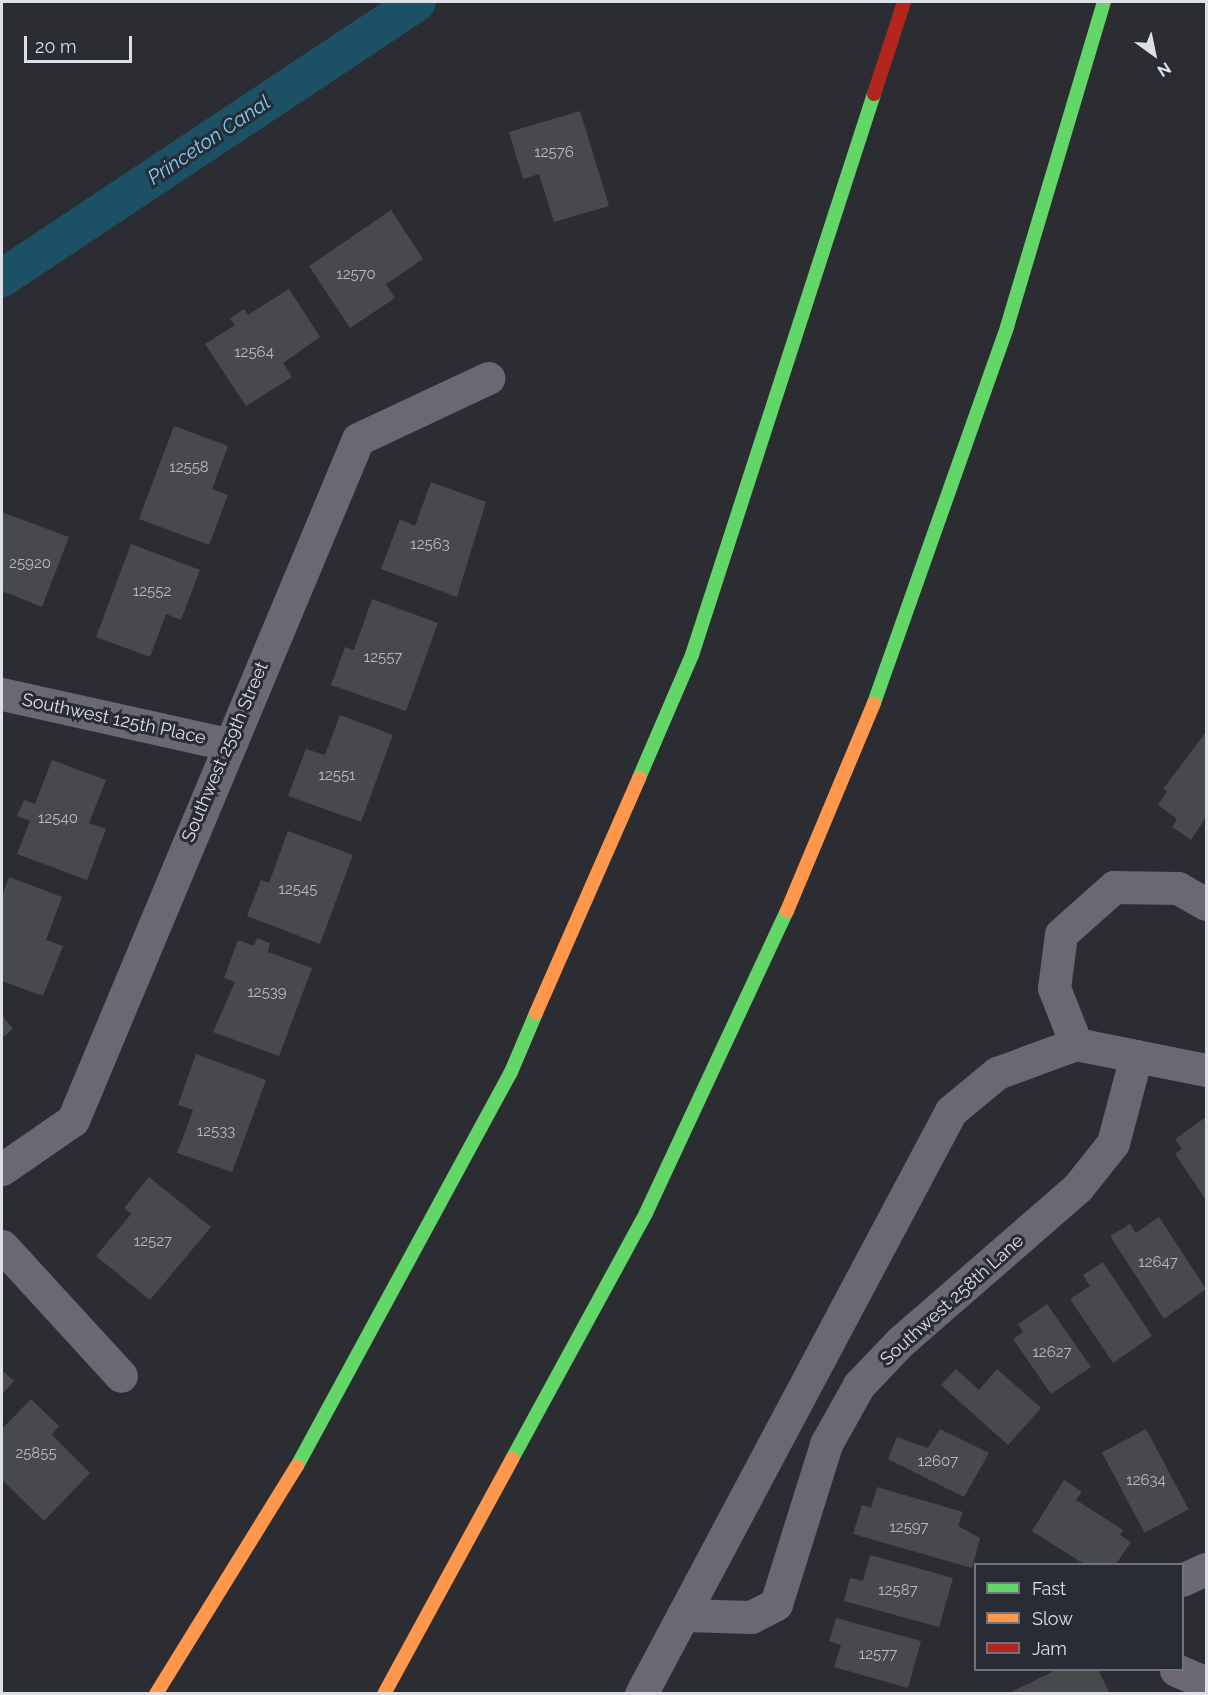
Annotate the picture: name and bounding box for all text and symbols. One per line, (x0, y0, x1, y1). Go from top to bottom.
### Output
scale bar (27, 24, 135, 62)
north arrow (1124, 24, 1184, 84)
text: 20 m (35, 36, 77, 57)
text: N (1154, 58, 1174, 81)
water label: Princeton Canal (143, 90, 275, 190)
house number: 12576 (534, 144, 574, 162)
house number: 12570 (336, 266, 376, 284)
house number: 12564 (234, 344, 274, 362)
house number: 12558 (169, 459, 209, 477)
house number: 12563 (410, 536, 450, 554)
house number: 25920 (9, 555, 51, 573)
house number: 12552 (133, 583, 171, 601)
house number: 12557 (364, 649, 402, 667)
street label: Southwest 259th Street (177, 659, 273, 845)
street label: Southwest 125th Place (20, 689, 208, 749)
house number: 12551 (318, 767, 356, 785)
house number: 12540 (38, 810, 78, 828)
house number: 12545 (279, 881, 317, 899)
house number: 12539 (247, 984, 287, 1002)
house number: 12533 (197, 1123, 235, 1141)
street label: Southwest 258th Lane (876, 1230, 1028, 1370)
house number: 12527 (134, 1233, 172, 1251)
house number: 12647 (1138, 1254, 1178, 1272)
house number: 12627 (1032, 1344, 1072, 1362)
house number: 25855 (15, 1445, 57, 1463)
house number: 12607 (918, 1453, 958, 1471)
house number: 12634 (1126, 1472, 1166, 1490)
house number: 12597 (889, 1519, 929, 1537)
legend (974, 1563, 1184, 1671)
text: Fast (1032, 1578, 1066, 1599)
house number: 12587 (878, 1582, 918, 1600)
text: Slow (1032, 1608, 1073, 1629)
text: Jam (1032, 1638, 1067, 1659)
house number: 12577 (859, 1646, 897, 1664)

